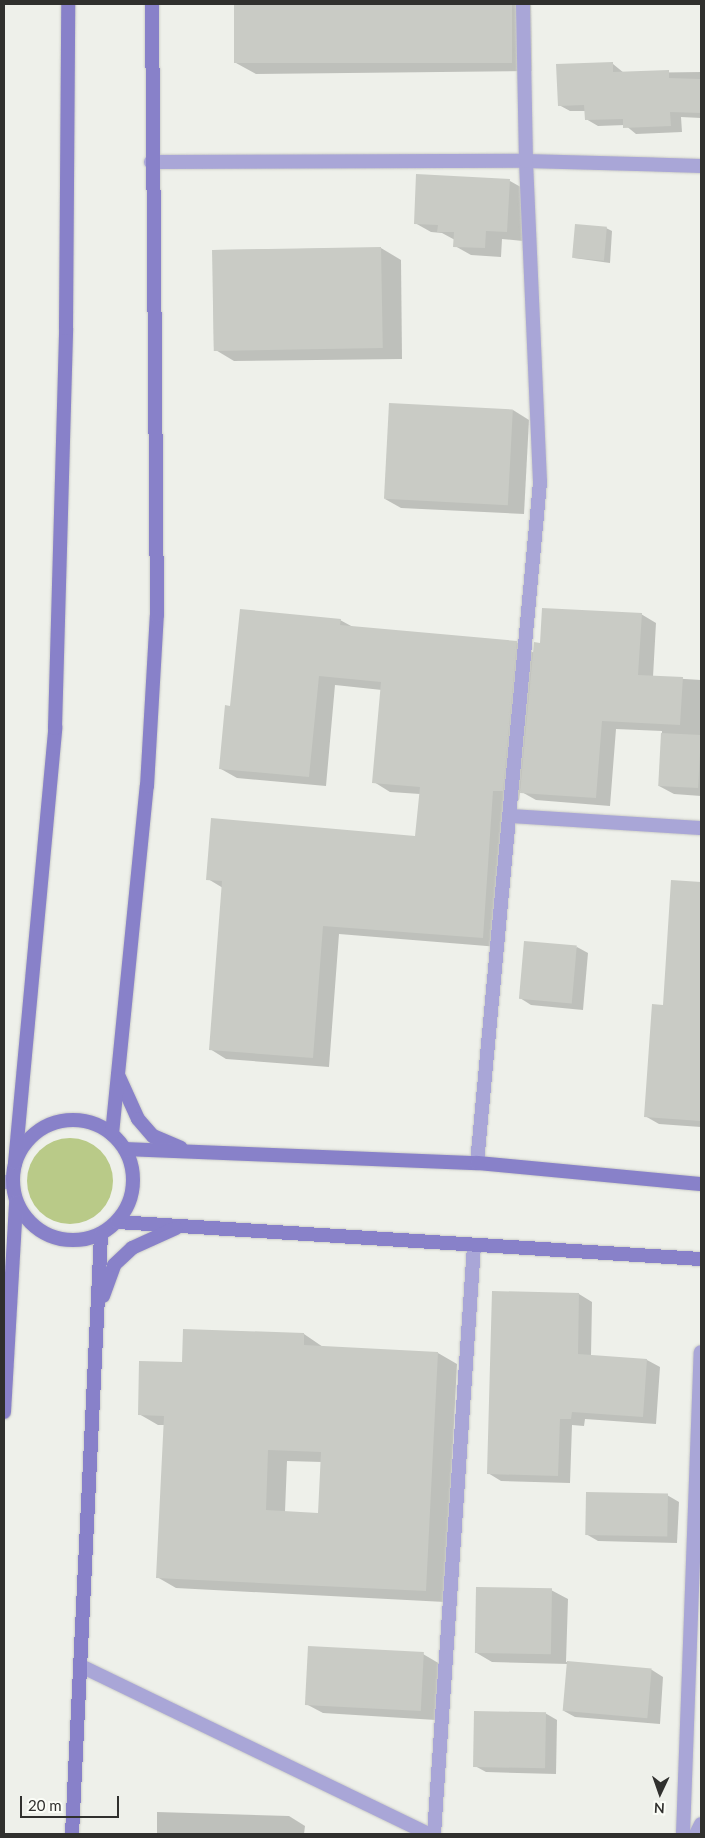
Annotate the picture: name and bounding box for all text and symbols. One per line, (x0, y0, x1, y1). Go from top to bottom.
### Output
north arrow (635, 1768, 685, 1818)
scale bar (22, 1786, 121, 1818)
text: 20 m (28, 1796, 62, 1814)
text: N (653, 1800, 665, 1817)

